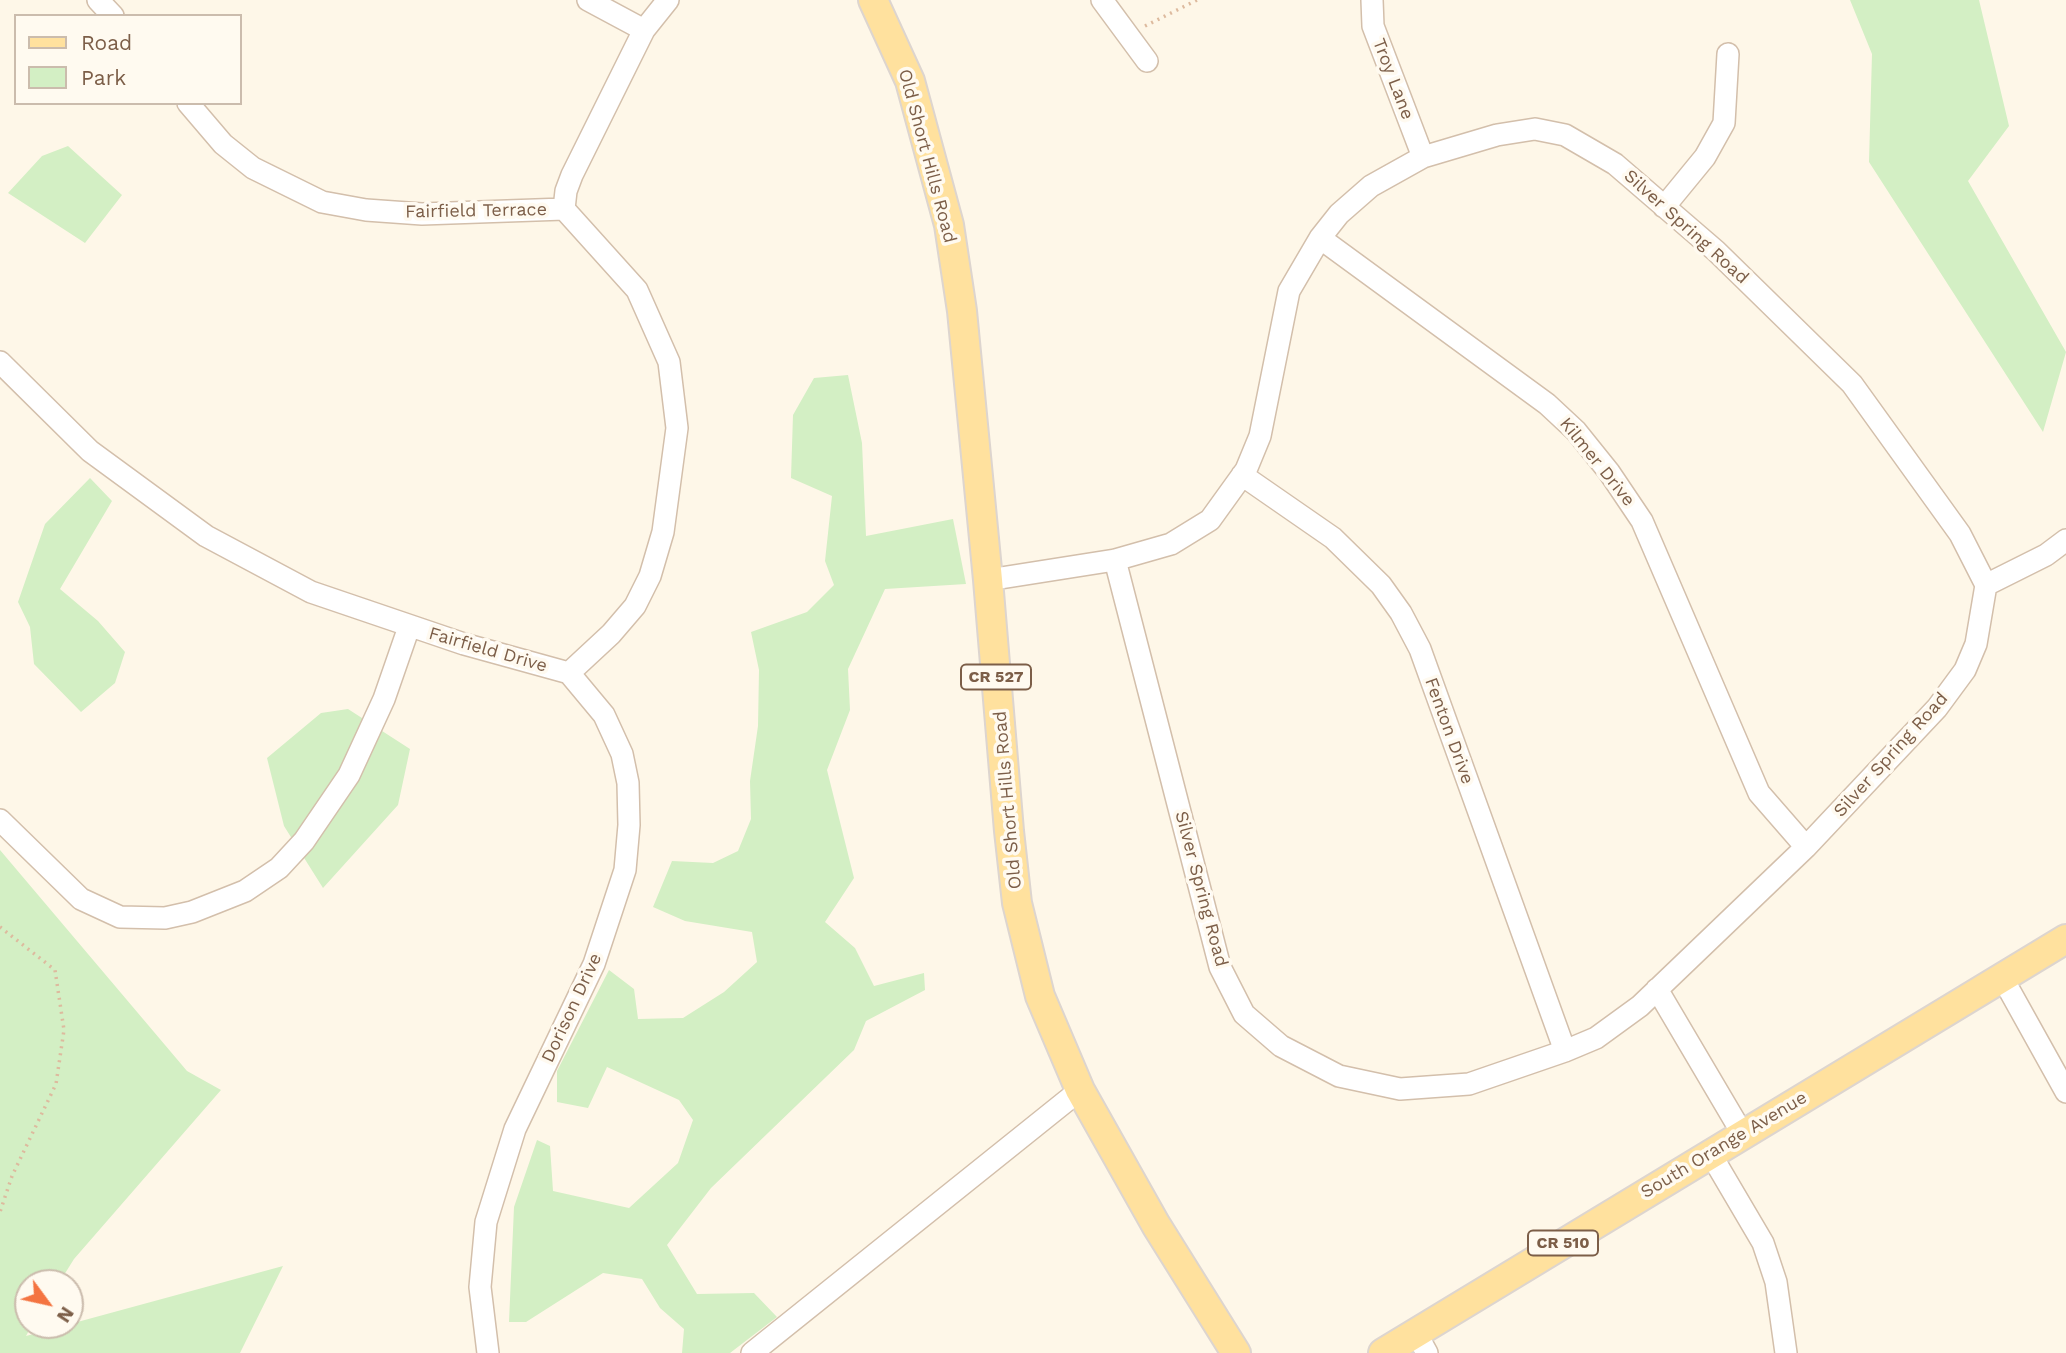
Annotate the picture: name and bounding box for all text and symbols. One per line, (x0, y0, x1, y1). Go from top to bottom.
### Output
legend (14, 14, 242, 105)
text: Road (81, 30, 132, 55)
street label: Troy Lane (1368, 35, 1418, 123)
text: Park (81, 65, 126, 90)
street label: Old Short Hills Road (893, 67, 961, 245)
street label: Silver Spring Road (1619, 165, 1753, 289)
street label: Fairfield Terrace (405, 199, 547, 223)
street label: Kilmer Drive (1555, 413, 1639, 511)
street label: Fairfield Drive (426, 623, 550, 677)
road number: CR 527 (961, 664, 1031, 690)
street label: Fenton Drive (1420, 675, 1478, 787)
street label: Silver Spring Road (1829, 688, 1953, 822)
street label: Old Short Hills Road (989, 710, 1027, 890)
street label: Silver Spring Road (1170, 809, 1232, 969)
street label: Dorison Drive (537, 950, 607, 1066)
street label: South Orange Avenue (1637, 1087, 1811, 1203)
road number: CR 510 (1528, 1231, 1598, 1256)
north arrow (14, 1269, 84, 1339)
text: N (52, 1302, 79, 1327)

